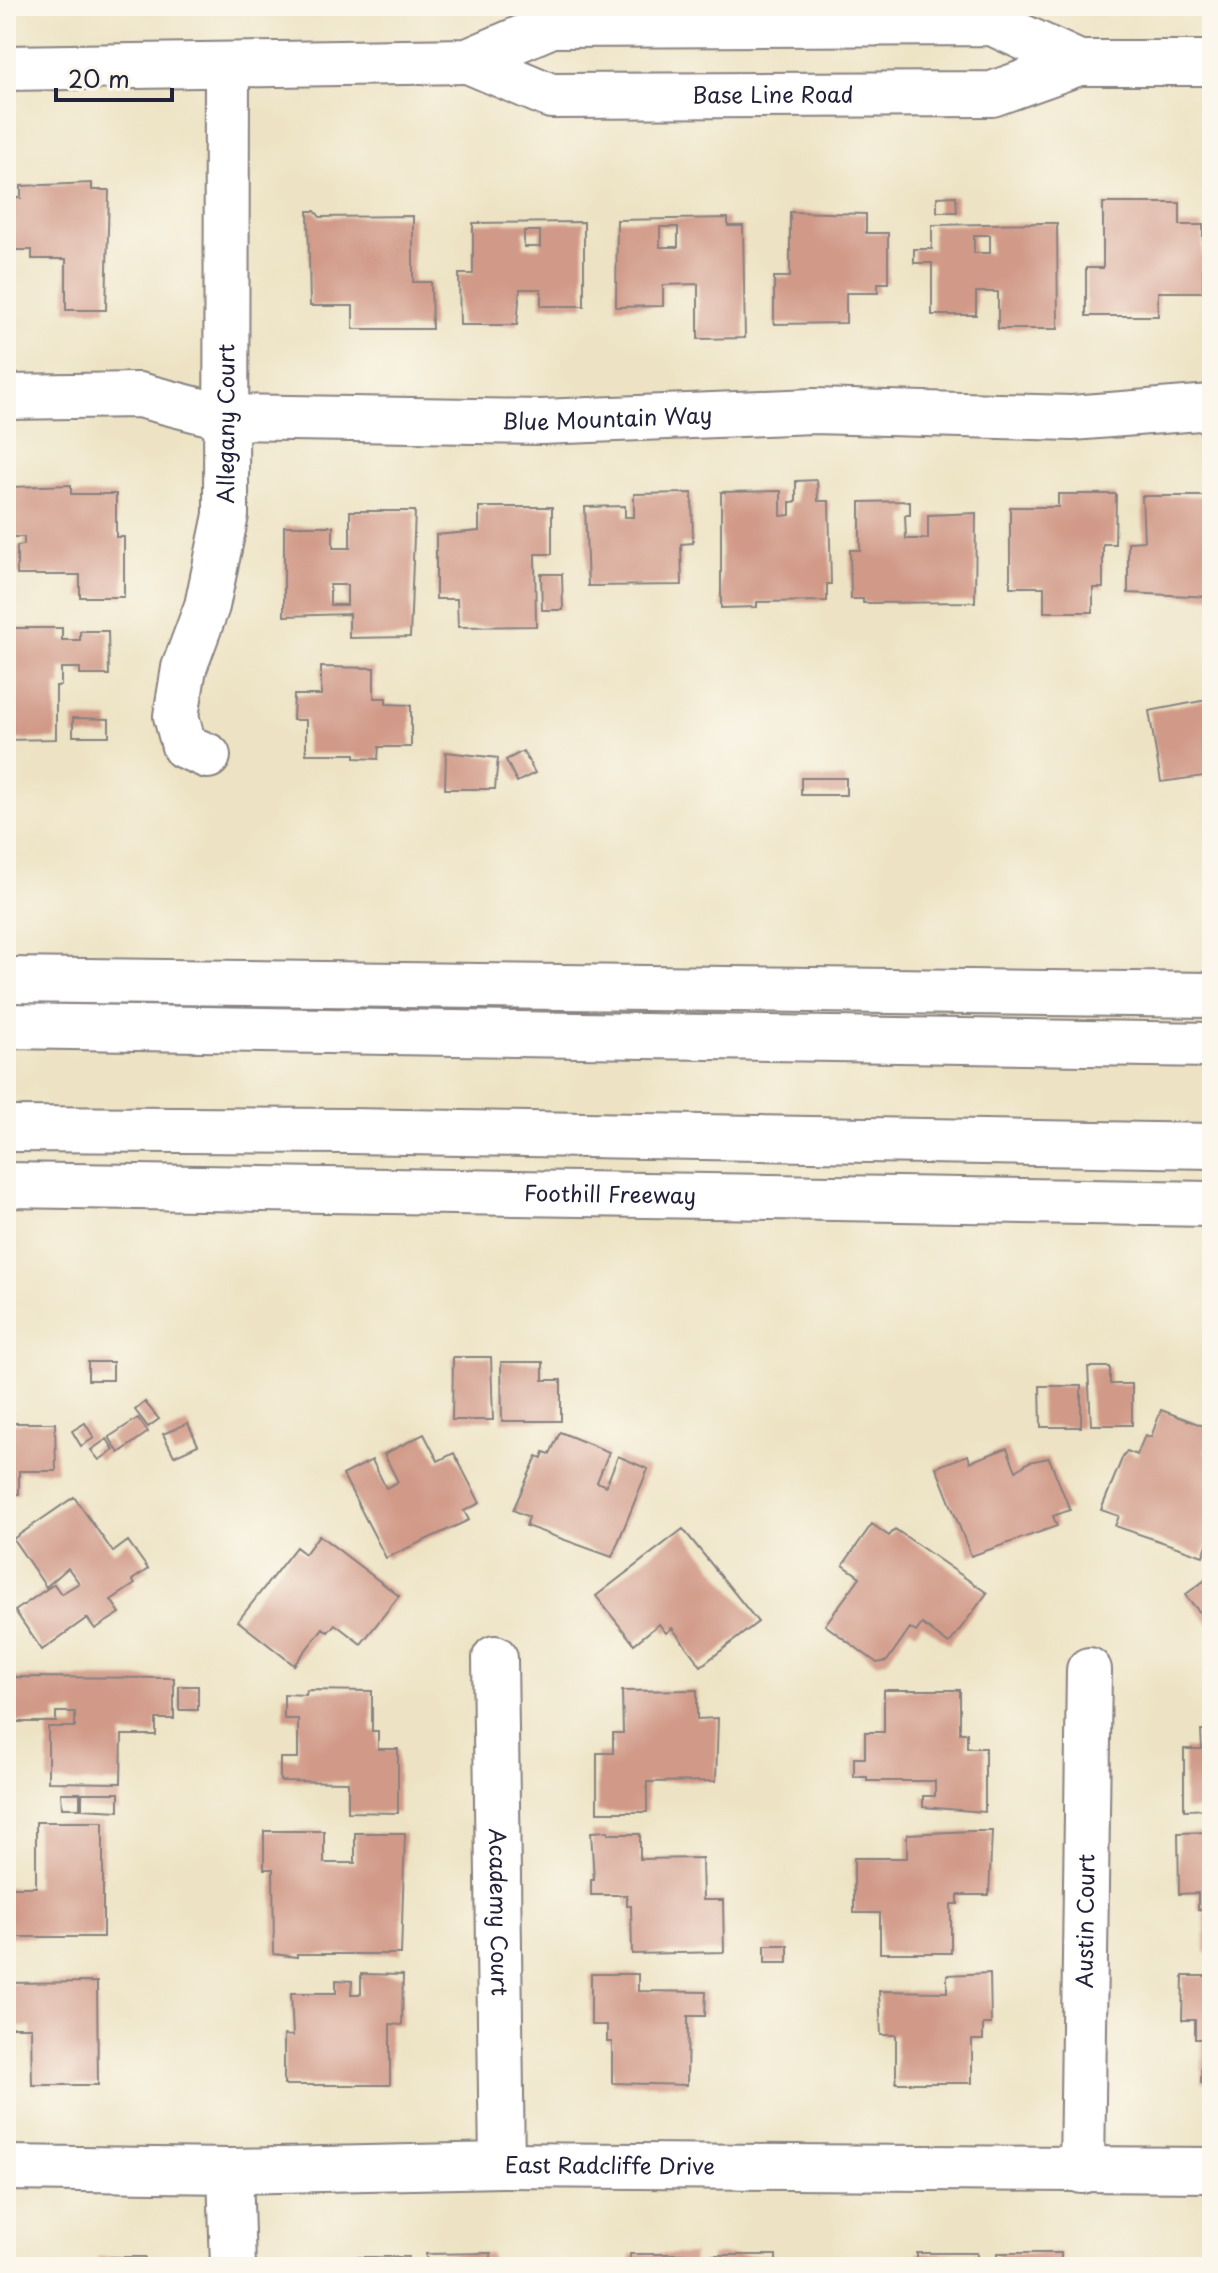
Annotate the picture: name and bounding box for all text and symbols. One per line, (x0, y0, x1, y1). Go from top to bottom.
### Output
scale bar (56, 52, 172, 102)
text: 20 m (68, 60, 130, 96)
street label: Base Line Road (692, 77, 854, 110)
street label: Allegany Court (208, 344, 241, 504)
street label: Blue Mountain Way (502, 397, 713, 437)
street label: Foothill Freeway (524, 1175, 696, 1211)
street label: Academy Court (482, 1828, 518, 1996)
street label: Austin Court (1067, 1854, 1101, 1988)
street label: East Radcliffe Drive (505, 2147, 715, 2181)

